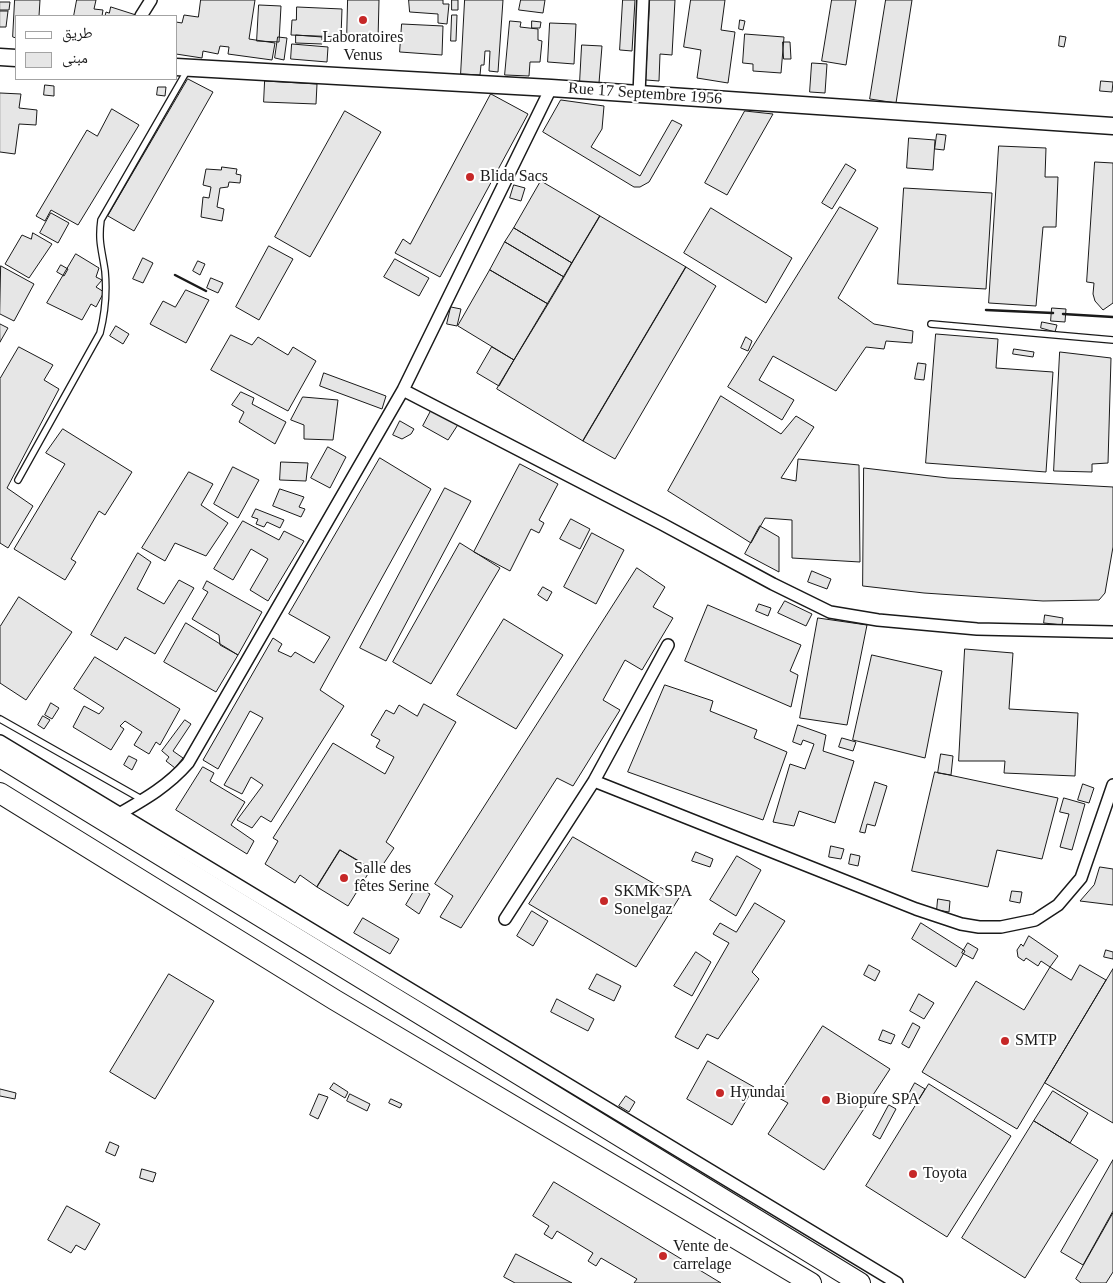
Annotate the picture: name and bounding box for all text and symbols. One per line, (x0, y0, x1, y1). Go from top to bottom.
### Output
marker: Laboratoires Venus (357, 14, 369, 26)
legend (15, 15, 178, 80)
text: طريق (62, 25, 93, 41)
place label: Laboratoires Venus (323, 28, 403, 66)
text: مبنى (62, 50, 88, 66)
street label: Rue 17 Septembre 1956 (567, 79, 723, 109)
place label: Blida Sacs (480, 167, 548, 187)
marker: Blida Sacs (464, 171, 476, 183)
place label: Salle des fêtes Serine (354, 859, 429, 897)
marker: Salle des fêtes Serine (338, 872, 350, 884)
place label: SKMK SPA Sonelgaz (614, 882, 692, 920)
marker: SKMK SPA Sonelgaz (598, 895, 610, 907)
place label: SMTP (1015, 1031, 1057, 1051)
marker: SMTP (999, 1035, 1011, 1047)
place label: Hyundai (730, 1083, 785, 1103)
marker: Hyundai (714, 1087, 726, 1099)
place label: Biopure SPA (836, 1090, 919, 1110)
marker: Biopure SPA (820, 1094, 832, 1106)
place label: Toyota (923, 1164, 967, 1184)
marker: Toyota (907, 1168, 919, 1180)
place label: Vente de carrelage (673, 1237, 732, 1275)
marker: Vente de carrelage (657, 1250, 669, 1262)

